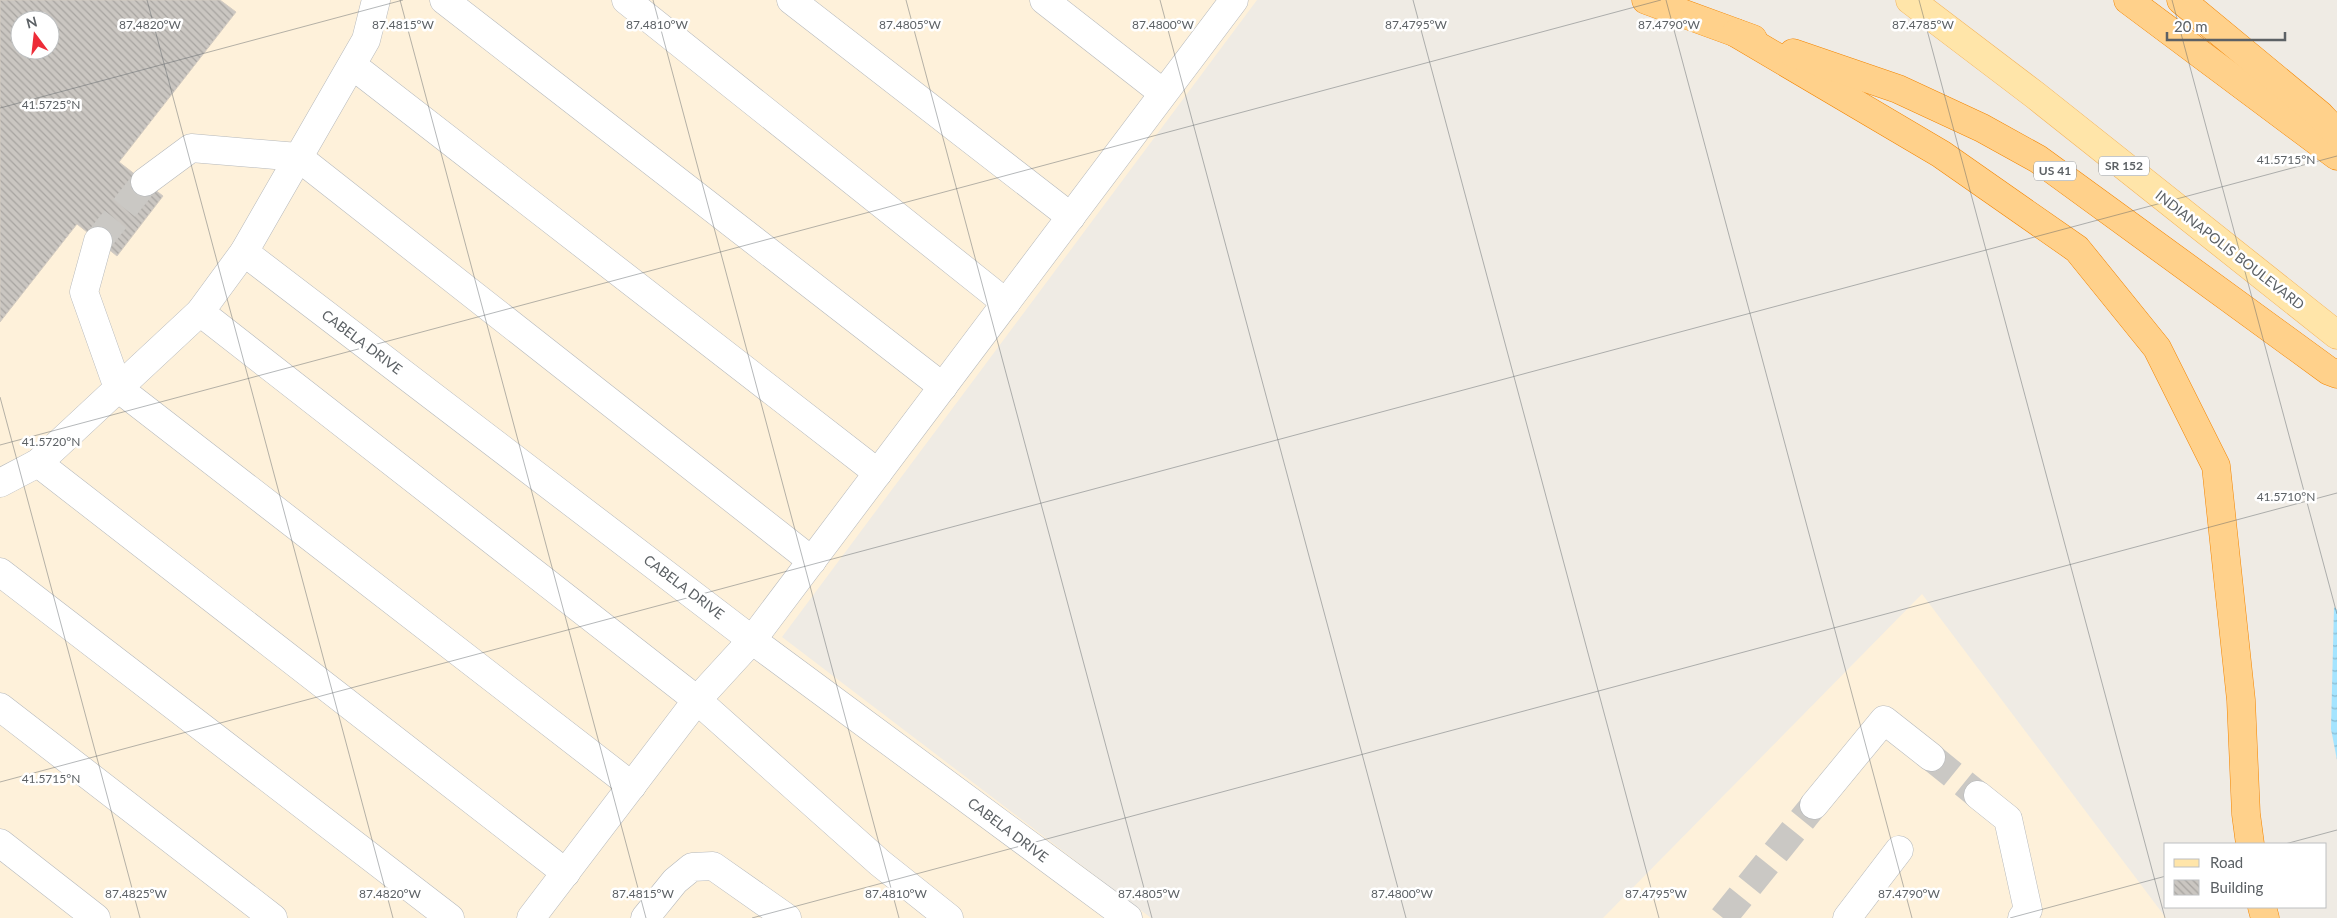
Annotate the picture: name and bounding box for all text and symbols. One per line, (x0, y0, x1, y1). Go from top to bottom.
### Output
north arrow (10, 10, 60, 60)
scale bar (2167, 10, 2284, 42)
text: N (24, 12, 39, 32)
text: 87.4820°W (119, 17, 182, 32)
text: 87.4815°W (372, 17, 435, 32)
text: 87.4810°W (626, 17, 689, 32)
text: 87.4805°W (879, 17, 942, 32)
text: 87.4800°W (1132, 17, 1195, 32)
text: 87.4795°W (1385, 17, 1448, 32)
text: 87.4790°W (1638, 17, 1701, 32)
text: 87.4785°W (1892, 17, 1955, 32)
text: 20 m (2174, 17, 2208, 35)
text: 41.5725°N (22, 97, 80, 112)
text: 41.5715°N (2257, 152, 2315, 167)
road number: SR 152 (2099, 157, 2149, 176)
road number: US 41 (2034, 162, 2076, 180)
street label: INDIANAPOLIS BOULEVARD (2153, 186, 2308, 313)
street label: CABELA DRIVE (319, 306, 406, 377)
text: 41.5720°N (22, 434, 80, 449)
text: 41.5710°N (2257, 489, 2315, 504)
street label: CABELA DRIVE (641, 551, 728, 622)
text: 41.5715°N (22, 771, 80, 786)
street label: CABELA DRIVE (965, 794, 1052, 865)
legend (2164, 843, 2327, 908)
text: Road (2210, 853, 2243, 871)
text: Building (2210, 878, 2263, 896)
text: 87.4825°W (105, 886, 168, 901)
text: 87.4820°W (359, 886, 422, 901)
text: 87.4815°W (612, 886, 675, 901)
text: 87.4810°W (865, 886, 928, 901)
text: 87.4805°W (1118, 886, 1181, 901)
text: 87.4800°W (1371, 886, 1434, 901)
text: 87.4795°W (1625, 886, 1688, 901)
text: 87.4790°W (1878, 886, 1941, 901)

